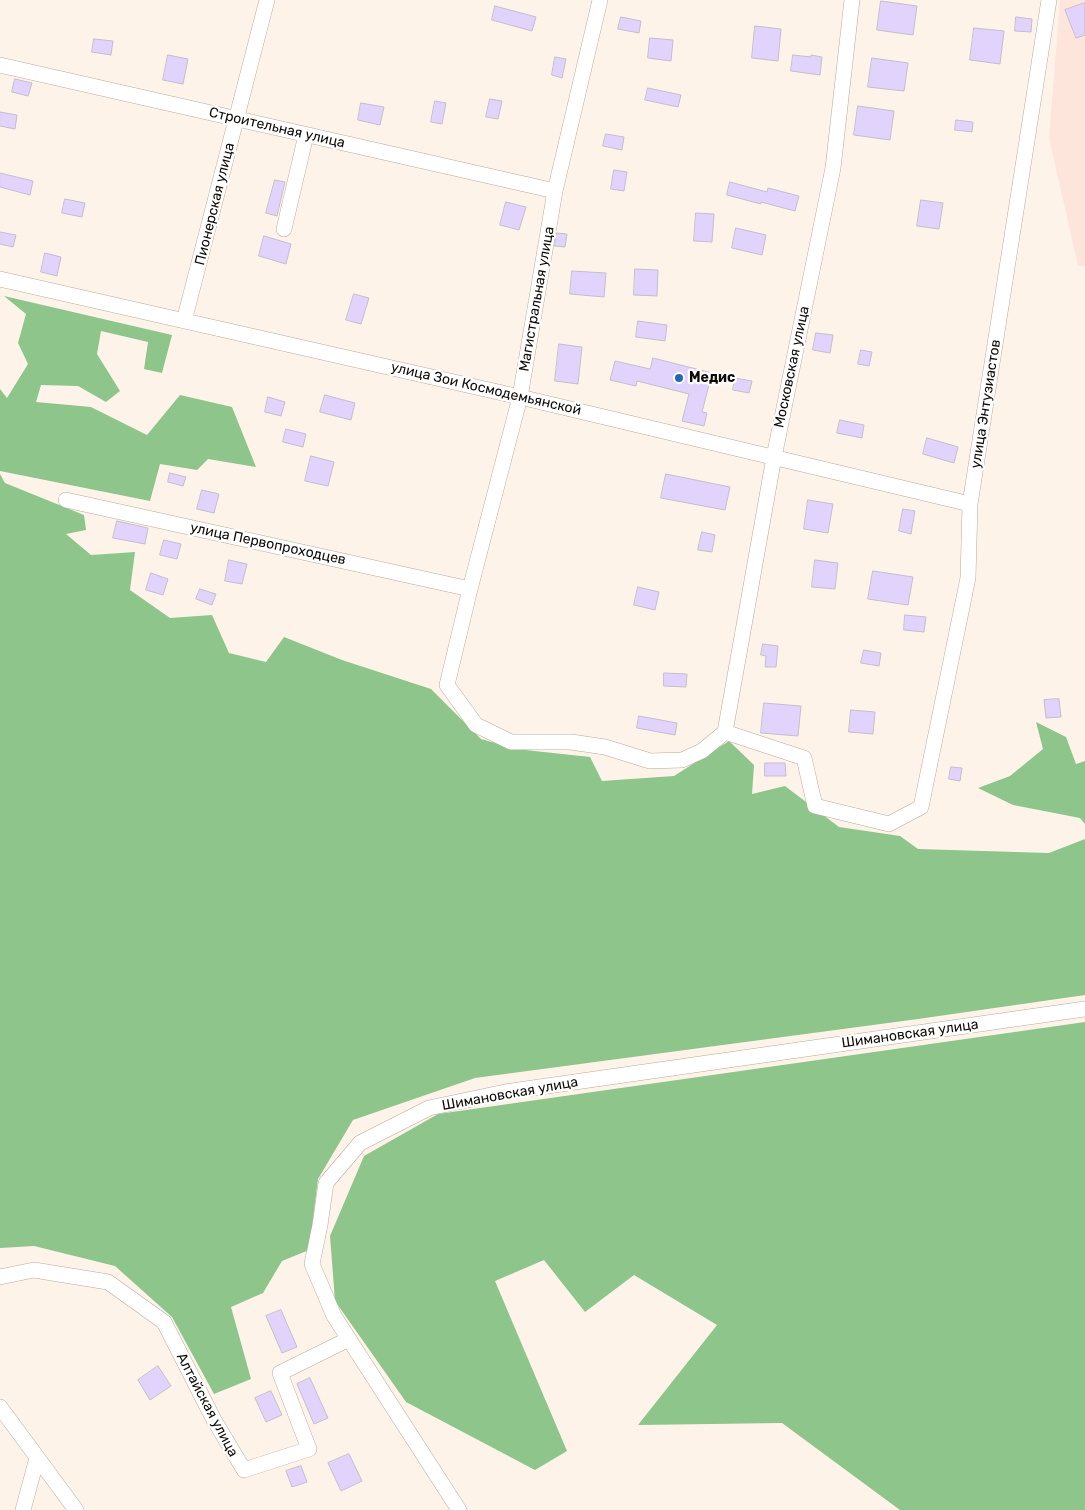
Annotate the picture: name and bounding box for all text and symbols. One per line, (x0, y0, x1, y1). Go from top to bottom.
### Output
street label: Строительная улица (207, 104, 347, 152)
street label: Пионерская улица (192, 141, 238, 267)
street label: Магистральная улица (516, 225, 558, 373)
street label: Московская улица (771, 304, 813, 430)
street label: улица Энтузиастов (968, 338, 1004, 470)
street label: улица Зои Космодемьянской (389, 359, 583, 419)
place label: Медис (689, 370, 735, 386)
marker: Медис (673, 372, 685, 384)
street label: улица Первопроходцев (189, 519, 347, 569)
street label: Шимановская улица (841, 1016, 979, 1052)
street label: Шимановская улица (441, 1074, 579, 1114)
street label: Алтайская улица (173, 1350, 241, 1460)

